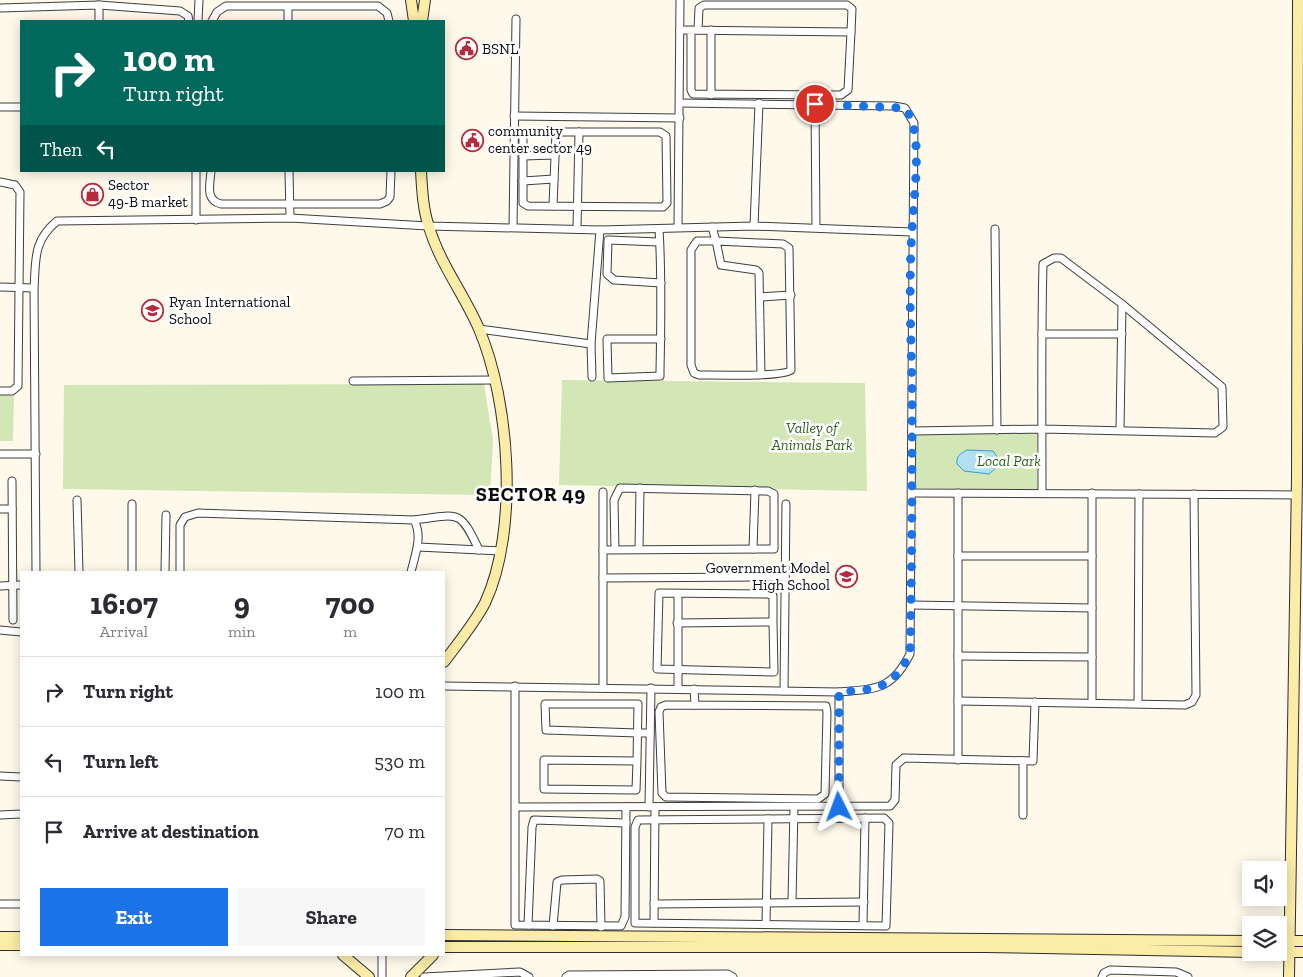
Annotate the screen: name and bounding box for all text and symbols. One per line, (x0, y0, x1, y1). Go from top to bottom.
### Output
public building icon: BSNL (454, 37, 478, 61)
text: 100 m (123, 38, 215, 80)
icon: right (40, 40, 105, 105)
place label: BSNL (482, 40, 518, 58)
text: Turn right (123, 80, 224, 107)
pin (794, 83, 836, 125)
icon: arrive (801, 90, 829, 118)
place label: community center sector 49 (488, 122, 592, 157)
public building icon: community center sector 49 (460, 128, 484, 152)
icon: left (92, 135, 120, 163)
text: Then (40, 138, 82, 161)
place label: Sector 49-B market (108, 176, 188, 211)
shop icon: Sector 49-B market (80, 182, 104, 206)
place label: Ryan International School (169, 293, 290, 328)
school or university icon: Ryan International School (141, 299, 165, 323)
park label: Valley of Animals Park (770, 419, 853, 454)
park label: Local Park (977, 452, 1041, 470)
district label: SECTOR 49 (476, 482, 586, 506)
place label: Government Model High School (705, 559, 830, 594)
school or university icon: Government Model High School (834, 565, 858, 589)
text: 16:07 (90, 586, 158, 622)
text: 9 (234, 586, 250, 622)
text: 700 (325, 586, 375, 622)
text: Arrival (100, 622, 148, 641)
text: min (228, 622, 255, 641)
text: m (343, 622, 357, 641)
icon: right (40, 678, 68, 706)
text: Turn right (83, 680, 173, 703)
text: 100 m (375, 680, 425, 703)
icon: left (40, 748, 68, 776)
text: Turn left (83, 750, 158, 773)
text: 530 m (374, 750, 425, 773)
position arrow (812, 780, 864, 832)
icon: arrive (40, 818, 68, 846)
text: Arrive at destination (83, 820, 259, 843)
text: 70 m (384, 820, 425, 843)
map controls (1242, 861, 1287, 961)
button: sound (1242, 861, 1287, 906)
button: Exit (40, 888, 228, 946)
button: Share (238, 888, 425, 946)
button: layers (1242, 916, 1287, 961)

